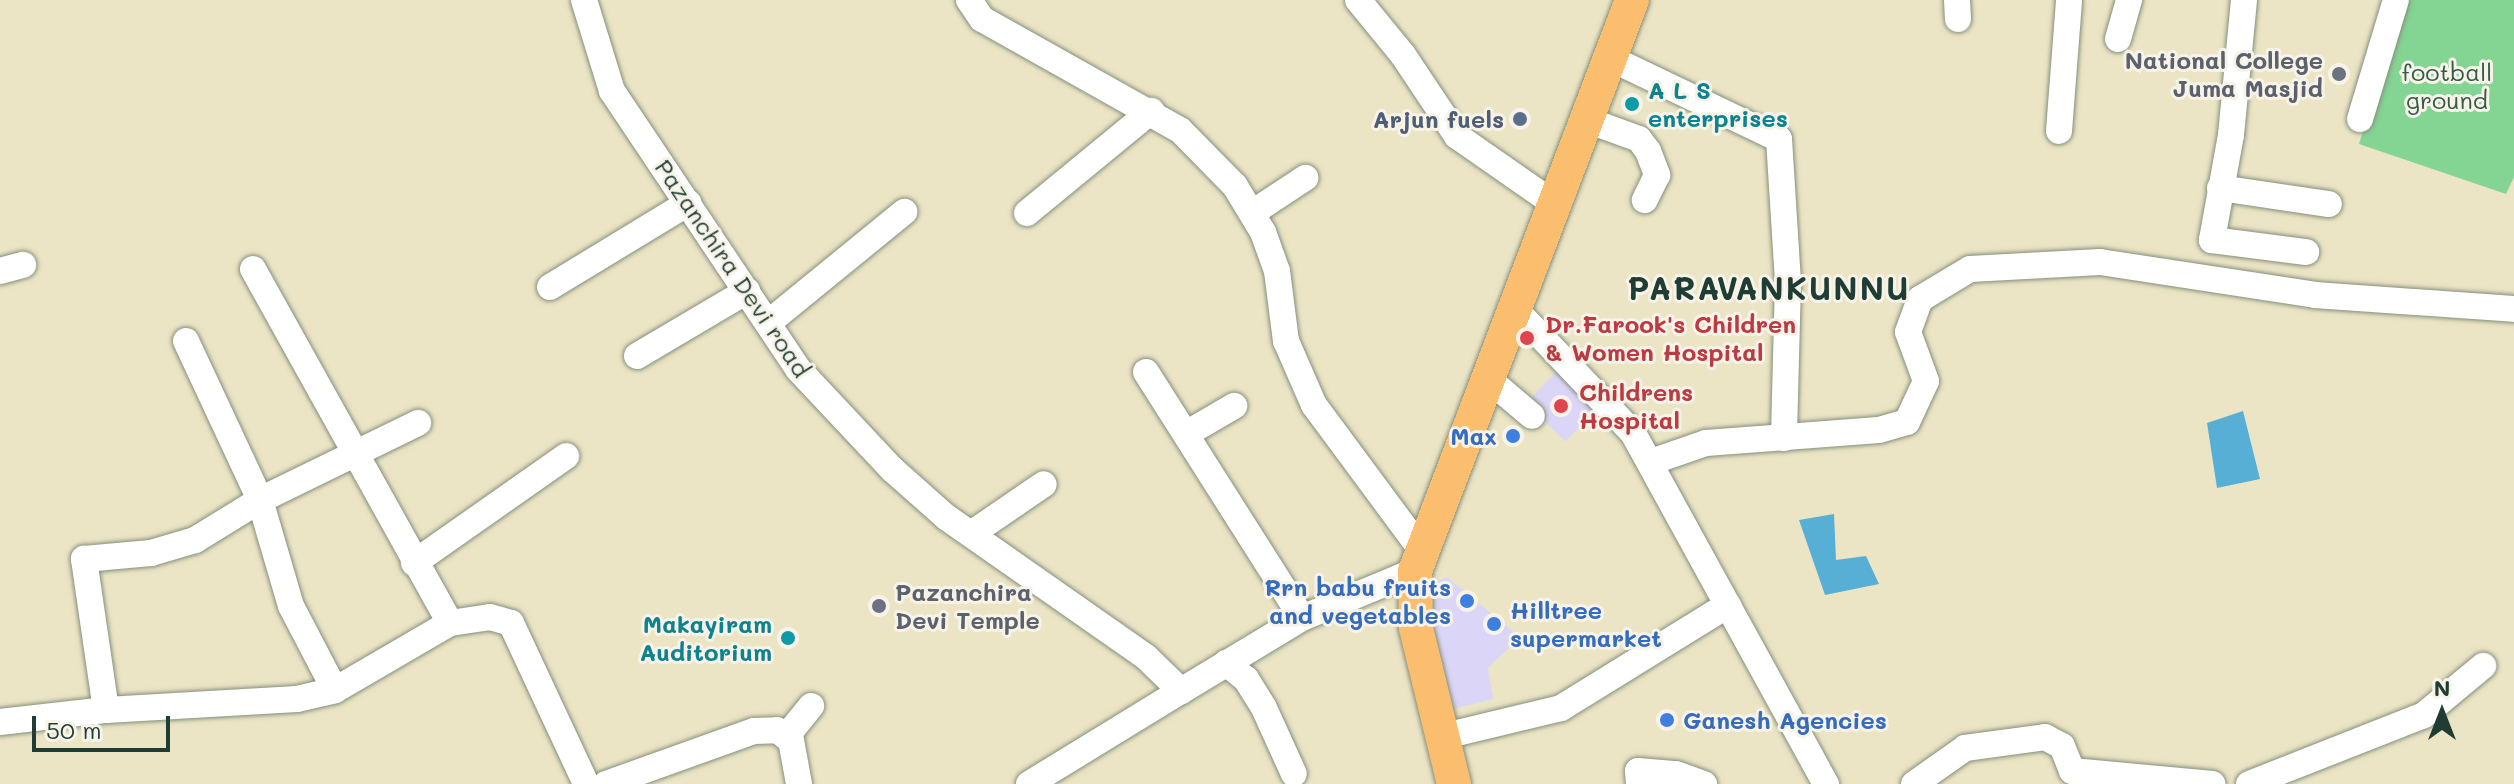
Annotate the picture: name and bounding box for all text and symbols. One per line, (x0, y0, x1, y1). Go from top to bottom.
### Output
place label: National College Juma Masjid (2125, 46, 2323, 102)
park label: football ground (2402, 58, 2492, 114)
marker: National College Juma Masjid (2330, 65, 2348, 83)
place label: A L S enterprises (1648, 76, 1788, 132)
marker: A L S enterprises (1623, 95, 1641, 113)
place label: Arjun fuels (1373, 105, 1504, 133)
marker: Arjun fuels (1511, 110, 1529, 128)
street label: Pazanchira Devi road (649, 154, 817, 382)
district label: PARAVANKUNNU (1628, 268, 1910, 306)
place label: Dr.Farook's Children & Women Hospital (1545, 310, 1796, 366)
marker: Dr.Farook's Children & Women Hospital (1516, 327, 1538, 349)
place label: Childrens Hospital (1579, 378, 1693, 434)
marker: Childrens Hospital (1550, 395, 1572, 417)
place label: Max (1450, 422, 1497, 450)
marker: Max (1504, 427, 1522, 445)
place label: Rrn babu fruits and vegetables (1264, 573, 1451, 629)
place label: Pazanchira Devi Temple (895, 578, 1040, 634)
marker: Rrn babu fruits and vegetables (1458, 592, 1476, 610)
place label: Hilltree supermarket (1510, 596, 1662, 652)
marker: Pazanchira Devi Temple (870, 597, 888, 615)
place label: Makayiram Auditorium (640, 610, 772, 666)
marker: Hilltree supermarket (1485, 615, 1503, 633)
marker: Makayiram Auditorium (779, 629, 797, 647)
north arrow (2402, 672, 2482, 752)
text: N (2434, 673, 2450, 702)
scale bar (36, 700, 174, 750)
place label: Ganesh Agencies (1683, 706, 1887, 734)
marker: Ganesh Agencies (1658, 711, 1676, 729)
text: 50 m (46, 714, 102, 745)

